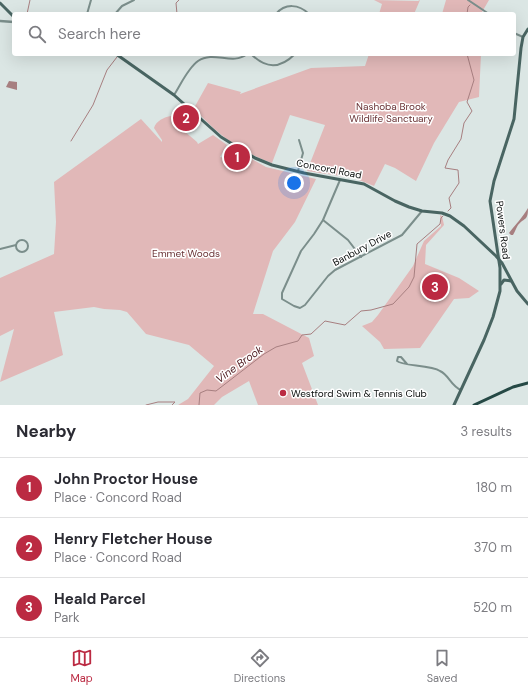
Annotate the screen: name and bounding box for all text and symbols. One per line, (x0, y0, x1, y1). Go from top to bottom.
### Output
search box (12, 12, 516, 56)
icon: search (26, 23, 48, 45)
text: Search here (58, 24, 141, 44)
park label: Nashoba Brook Wildlife Sanctuary (349, 100, 433, 125)
pin: 2 (173, 103, 199, 133)
pin: 1 (224, 142, 250, 172)
street label: Concord Road (295, 156, 363, 182)
your location (284, 173, 304, 193)
street label: Powers Road (493, 200, 513, 260)
street label: Banbury Drive (330, 227, 394, 269)
park label: Emmet Woods (152, 247, 220, 260)
pin: 3 (422, 272, 448, 302)
water label: Vine Brook (213, 342, 266, 386)
place label: Westford Swim & Tennis Club (291, 387, 427, 400)
marker: Westford Swim & Tennis Club (278, 388, 288, 398)
text: Nearby (16, 420, 76, 442)
text: 3 results (460, 423, 512, 440)
text: John Proctor House (54, 469, 198, 489)
text: 1 (27, 479, 31, 496)
text: 180 m (476, 479, 512, 496)
text: Place · Concord Road (54, 489, 182, 506)
text: Henry Fletcher House (54, 529, 212, 549)
text: 2 (25, 539, 33, 556)
text: 370 m (474, 539, 512, 556)
text: Place · Concord Road (54, 549, 182, 566)
text: Heald Parcel (54, 589, 146, 609)
text: 3 (25, 599, 33, 616)
text: 520 m (473, 599, 512, 616)
text: Park (54, 609, 80, 626)
tab: Map (71, 647, 93, 685)
tab: Directions (234, 647, 286, 685)
tab: Saved (427, 647, 457, 685)

